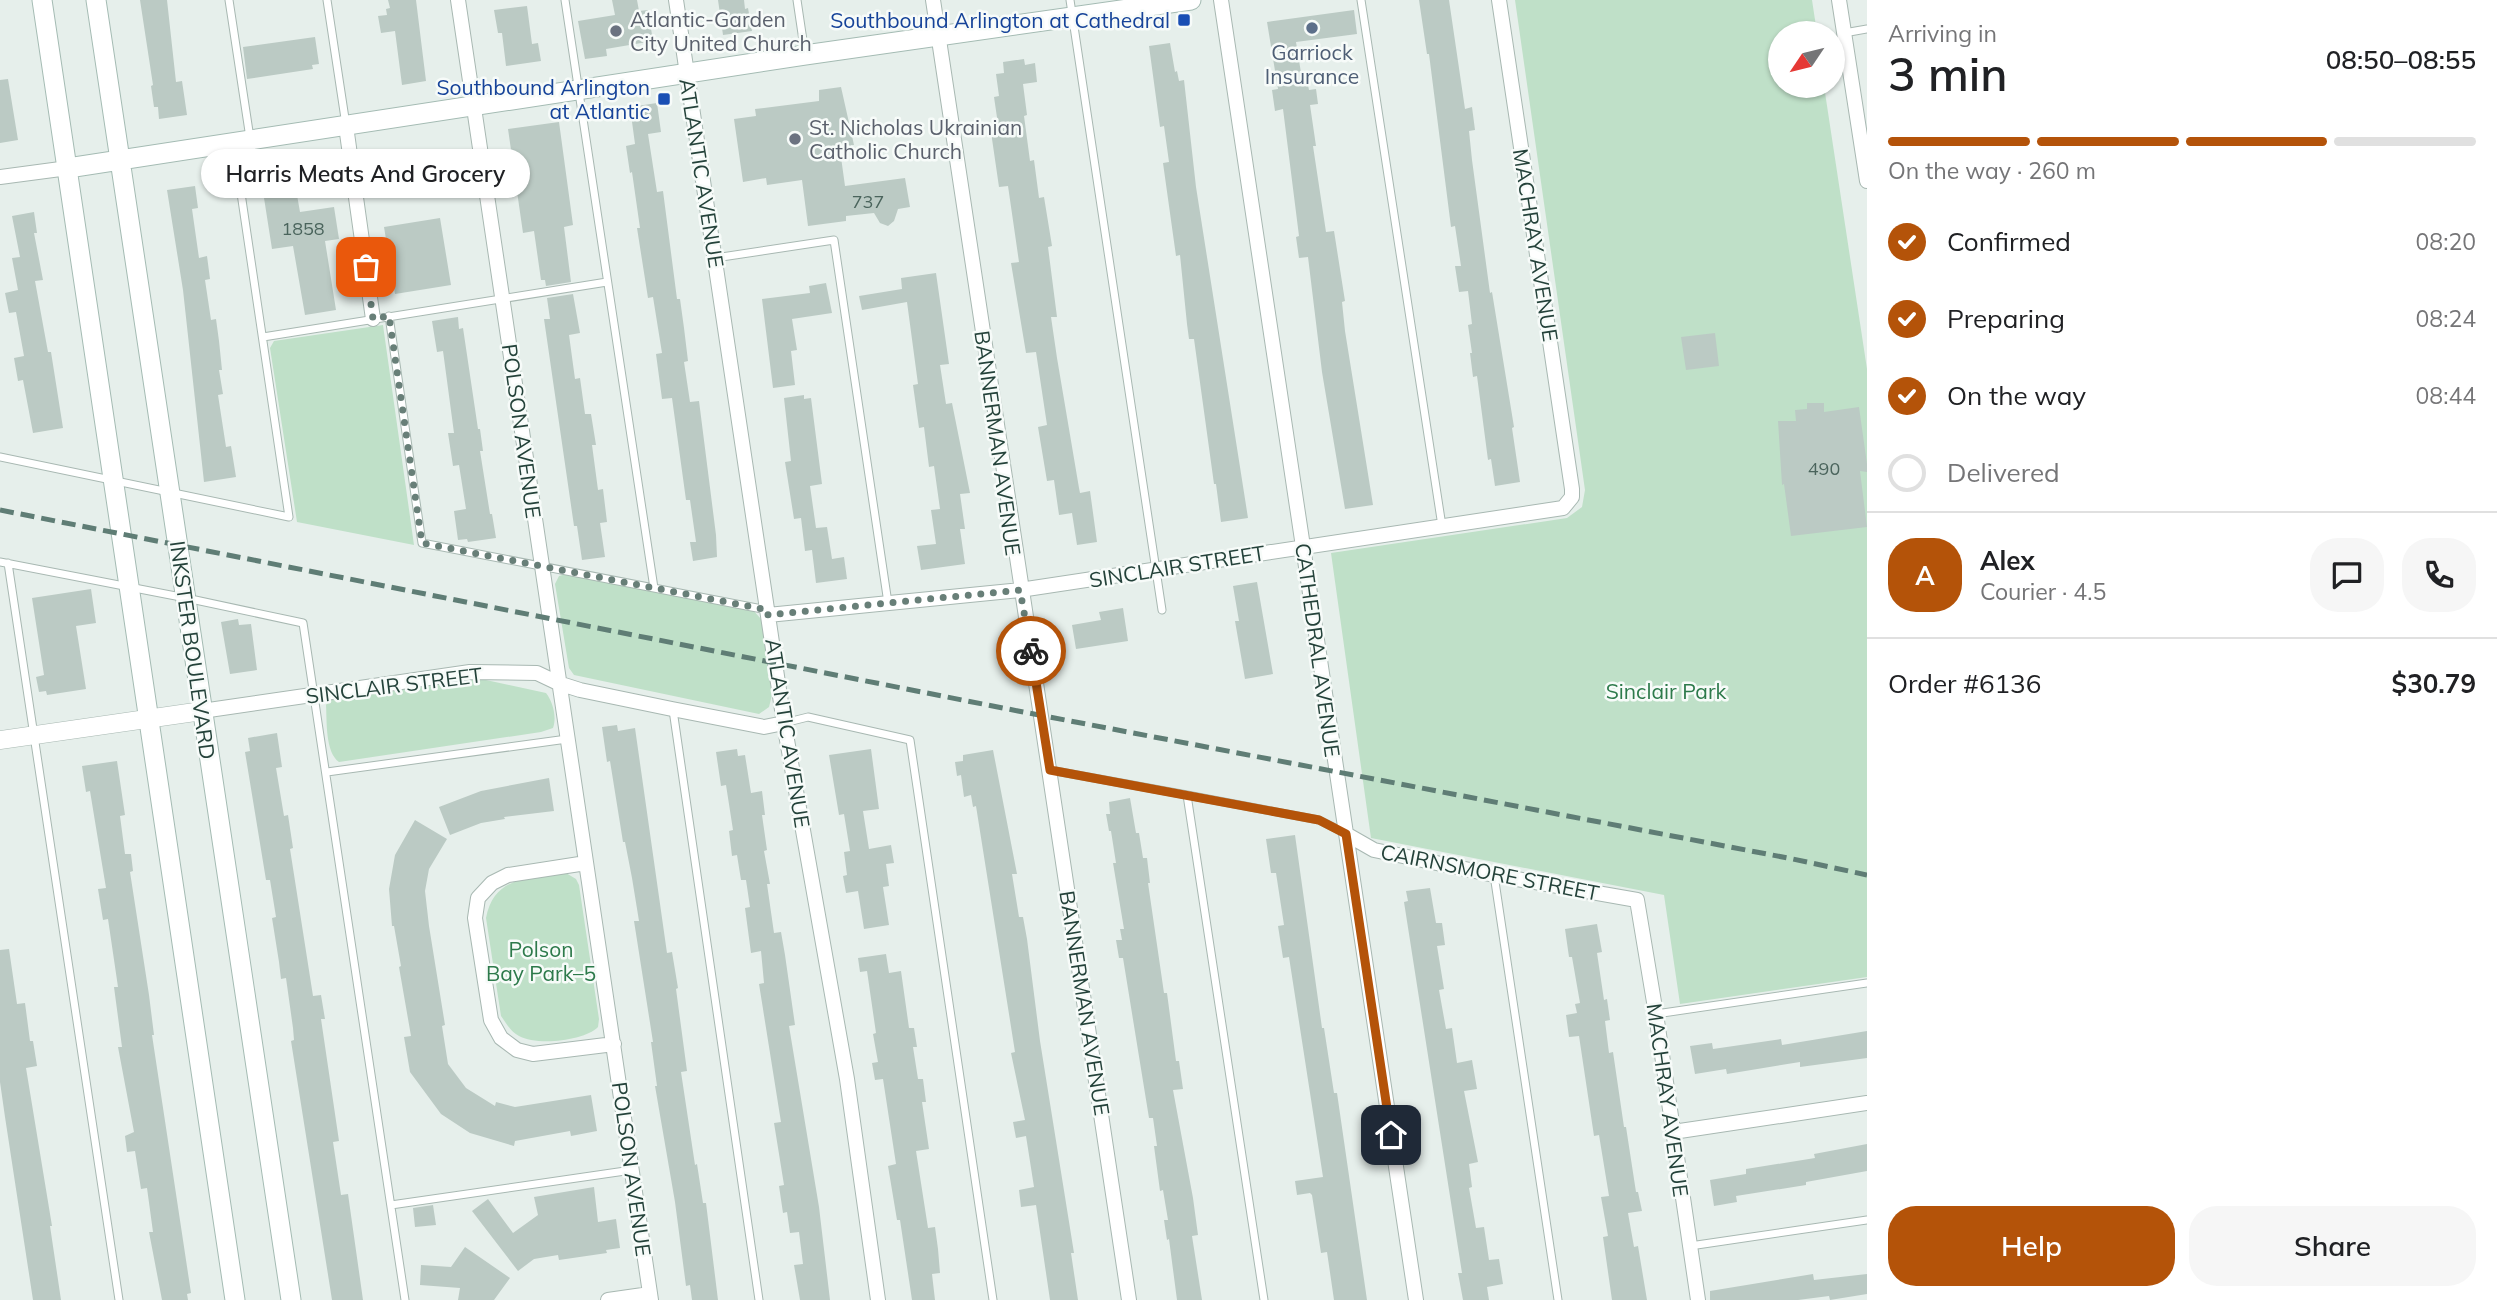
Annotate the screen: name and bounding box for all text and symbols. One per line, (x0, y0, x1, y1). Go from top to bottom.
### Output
place label: Atlantic-Garden City United Church (630, 6, 812, 56)
place label: Southbound Arlington at Cathedral (830, 7, 1170, 33)
marker: Southbound Arlington at Cathedral (1176, 12, 1192, 28)
text: Arriving in (1888, 19, 1997, 48)
marker: Garriock Insurance (1304, 20, 1320, 36)
north arrow (1768, 21, 1844, 98)
map controls (1768, 21, 1845, 98)
marker: Atlantic-Garden City United Church (608, 23, 624, 39)
place label: Garriock Insurance (1265, 39, 1359, 89)
text: 08:50–08:55 (2326, 43, 2476, 76)
text: 3 min (1888, 45, 2007, 103)
place label: Southbound Arlington at Atlantic (436, 74, 650, 124)
street label: ATLANTIC AVENUE (674, 77, 730, 269)
marker: Southbound Arlington at Atlantic (656, 91, 672, 107)
place label: St. Nicholas Ukrainian Catholic Church (809, 114, 1022, 164)
marker: St. Nicholas Ukrainian Catholic Church (787, 131, 803, 147)
street label: MACHRAY AVENUE (1508, 147, 1564, 343)
callout: Harris Meats And Grocery (202, 148, 530, 197)
text: On the way · 260 m (1888, 156, 2096, 185)
text: Harris Meats And Grocery (226, 159, 505, 188)
house number: 737 (852, 190, 884, 213)
house number: 1858 (281, 217, 325, 240)
icon: check (1888, 223, 1926, 261)
text: Confirmed (1947, 225, 2071, 258)
text: 08:20 (2416, 227, 2476, 256)
pin (336, 237, 396, 297)
icon: bag (347, 248, 385, 286)
icon: check (1888, 300, 1926, 338)
text: Preparing (1947, 302, 2065, 335)
text: 08:24 (2416, 304, 2476, 333)
street label: BANNERMAN AVENUE (969, 329, 1027, 557)
street label: POLSON AVENUE (497, 342, 547, 520)
icon: check (1888, 377, 1926, 415)
text: On the way (1947, 379, 2086, 412)
text: 08:44 (2416, 381, 2476, 410)
text: Delivered (1947, 456, 2060, 489)
house number: 490 (1808, 457, 1840, 480)
button: chat (2310, 538, 2384, 612)
button: phone (2402, 538, 2476, 612)
street label: INKSTER BOULEVARD (165, 539, 221, 761)
street label: SINCLAIR STREET (1087, 539, 1267, 593)
street label: CATHEDRAL AVENUE (1290, 541, 1346, 759)
text: Alex (1980, 544, 2035, 577)
text: A (1915, 559, 1935, 592)
text: Courier · 4.5 (1980, 577, 2106, 606)
courier (996, 616, 1066, 686)
icon: bike (1012, 632, 1050, 670)
street label: ATLANTIC AVENUE (760, 637, 816, 829)
street label: SINCLAIR STREET (304, 661, 484, 709)
text: Order #6136 (1888, 667, 2041, 700)
text: $30.79 (2392, 667, 2476, 700)
park label: Sinclair Park (1606, 678, 1727, 704)
street label: CAIRNSMORE STREET (1379, 838, 1602, 906)
street label: BANNERMAN AVENUE (1054, 889, 1116, 1117)
park label: Polson Bay Park–5 (486, 936, 596, 986)
street label: MACHRAY AVENUE (1642, 1002, 1694, 1198)
street label: POLSON AVENUE (607, 1080, 657, 1258)
pin (1361, 1105, 1421, 1165)
icon: home (1372, 1116, 1410, 1154)
button: Help (1888, 1206, 2175, 1286)
button: Share (2189, 1206, 2476, 1286)

